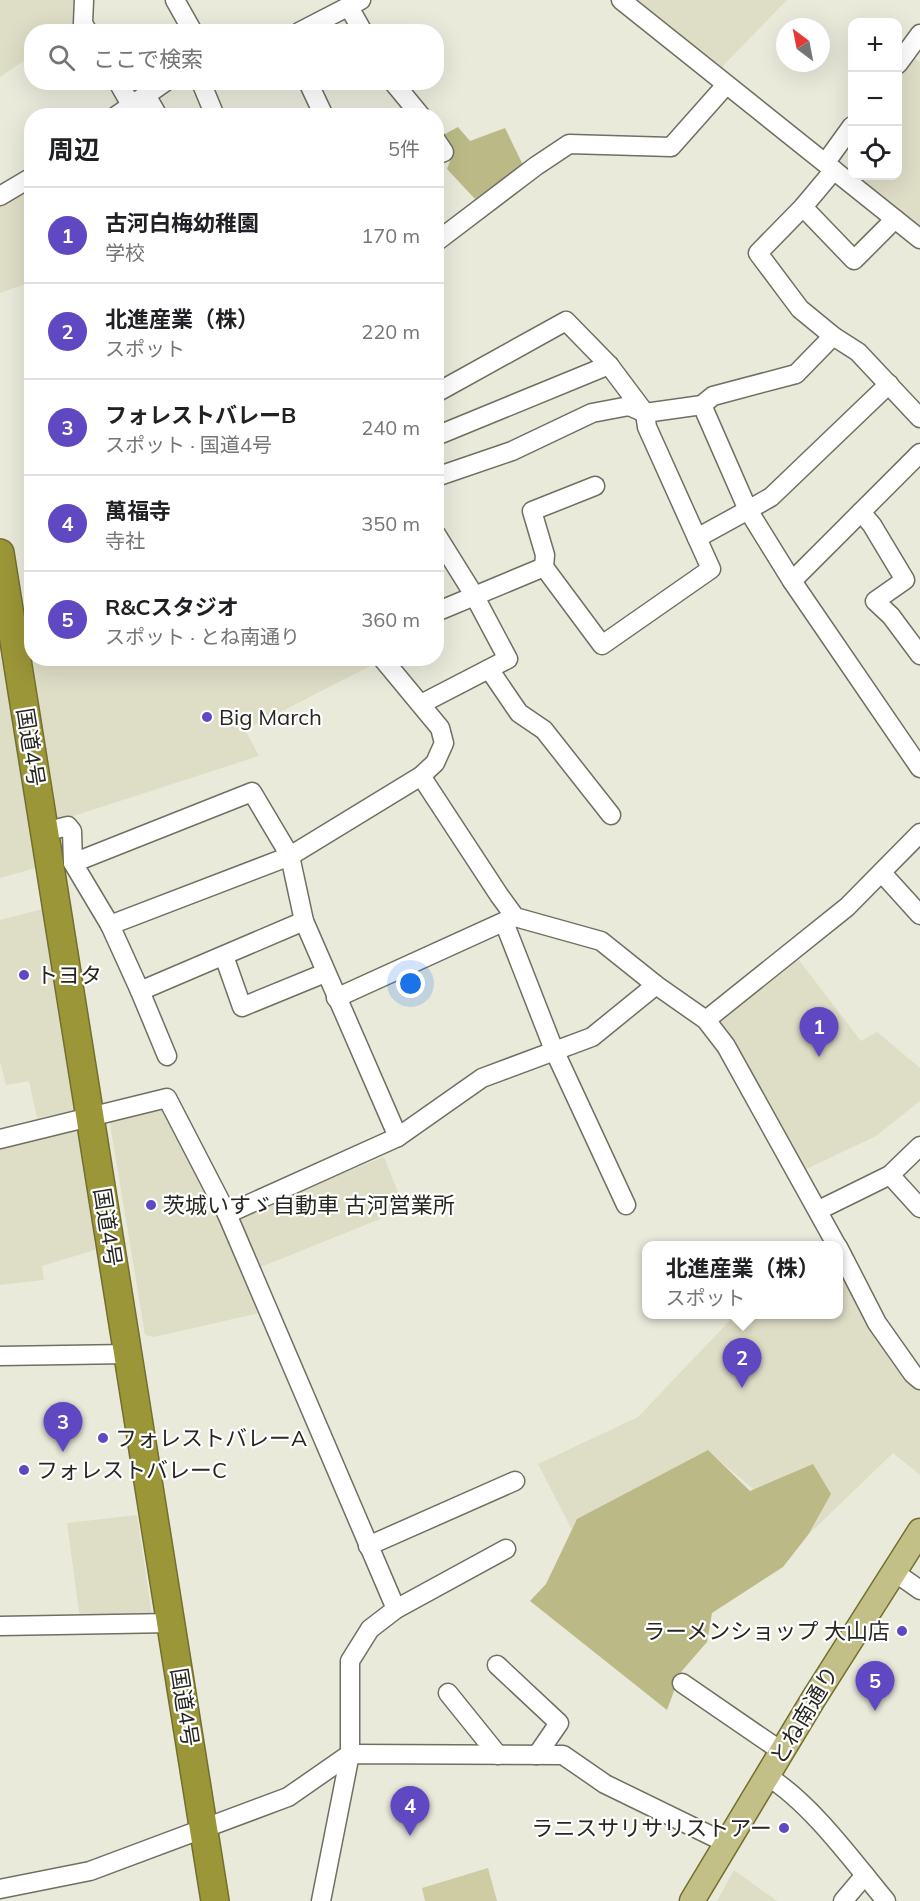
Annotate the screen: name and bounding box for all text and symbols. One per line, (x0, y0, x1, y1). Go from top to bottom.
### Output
north arrow (776, 18, 830, 72)
map controls (848, 18, 902, 180)
button: + (848, 18, 902, 72)
search box (24, 24, 444, 90)
icon: search (45, 41, 78, 74)
text: ここで検索 (93, 45, 203, 73)
button: − (848, 72, 902, 126)
button: locate (848, 126, 902, 180)
text: 周辺 (48, 133, 100, 166)
text: 5件 (388, 136, 420, 161)
text: 古河白梅幼稚園 (105, 209, 259, 237)
text: 1 (62, 223, 74, 248)
text: 170 m (361, 223, 420, 248)
text: 学校 (105, 240, 145, 265)
text: 北進産業（株） (105, 305, 259, 333)
text: 2 (62, 319, 74, 344)
text: 220 m (361, 319, 420, 344)
text: スポット (105, 336, 185, 361)
text: フォレストバレーB (105, 401, 296, 429)
text: 3 (62, 415, 74, 440)
text: 240 m (361, 415, 420, 440)
text: スポット · 国道4号 (105, 432, 272, 457)
text: 萬福寺 (105, 497, 171, 525)
text: 4 (62, 511, 74, 536)
text: 350 m (361, 511, 420, 536)
text: 寺社 (105, 528, 145, 553)
text: R&Cスタジオ (105, 593, 239, 621)
text: 5 (62, 607, 74, 632)
text: 360 m (361, 607, 420, 632)
text: スポット · とね南通り (105, 624, 300, 649)
place label: Big March (219, 703, 322, 731)
street label: 国道4号 (11, 706, 51, 788)
marker: Big March (200, 710, 214, 724)
place label: トヨタ (36, 961, 102, 989)
marker: トヨタ (17, 968, 31, 982)
your location (396, 969, 425, 998)
pin: 1 (800, 1008, 838, 1057)
street label: 国道4号 (88, 1186, 128, 1268)
place label: 茨城いすゞ自動車 古河営業所 (163, 1191, 455, 1219)
marker: 茨城いすゞ自動車 古河営業所 (144, 1198, 158, 1212)
popup (642, 1241, 843, 1319)
text: 北進産業（株） (665, 1254, 820, 1282)
text: スポット (665, 1285, 745, 1310)
pin: 2 (722, 1338, 762, 1388)
pin: 3 (44, 1402, 82, 1452)
place label: フォレストバレーA (115, 1424, 307, 1452)
marker: フォレストバレーA (96, 1431, 110, 1445)
place label: フォレストバレーC (36, 1456, 227, 1484)
marker: フォレストバレーC (17, 1463, 31, 1477)
place label: ラーメンショップ 大山店 (643, 1617, 890, 1645)
marker: ラーメンショップ 大山店 (895, 1624, 909, 1638)
street label: とね南通り (764, 1661, 844, 1769)
pin: 5 (856, 1662, 894, 1711)
street label: 国道4号 (165, 1666, 205, 1748)
pin: 4 (390, 1786, 430, 1836)
place label: ラニスサリサリストアー (531, 1814, 772, 1842)
marker: ラニスサリサリストアー (777, 1821, 791, 1835)

